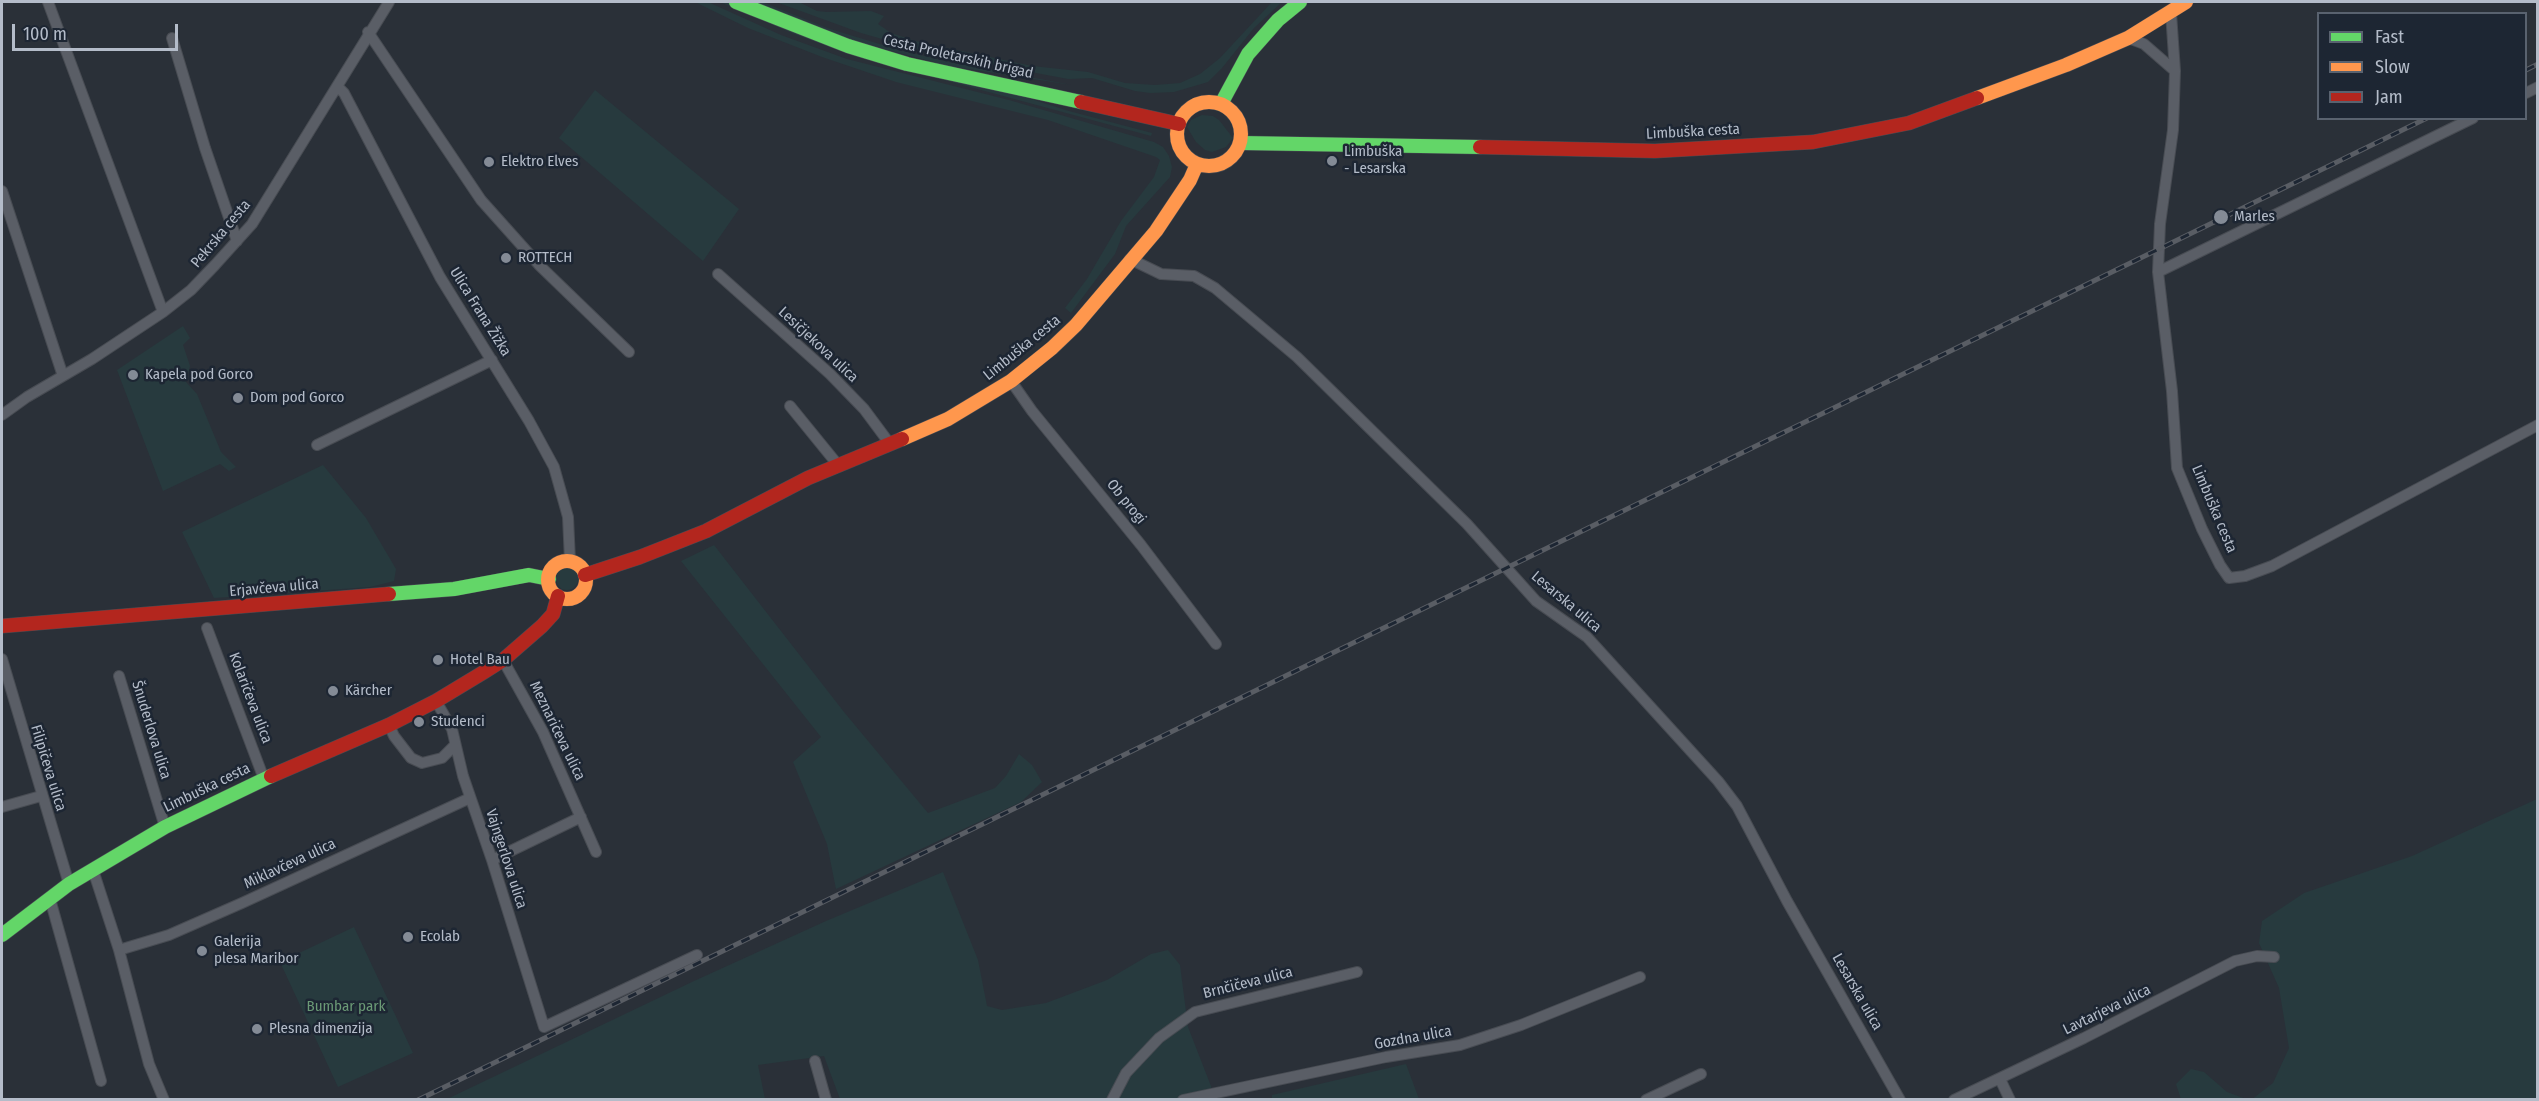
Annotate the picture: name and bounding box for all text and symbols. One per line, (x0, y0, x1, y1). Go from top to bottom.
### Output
scale bar (15, 12, 182, 50)
legend (2317, 12, 2527, 120)
text: 100 m (23, 23, 67, 45)
text: Fast (2375, 26, 2404, 48)
street label: Cesta Proletarskih brigad (881, 31, 1035, 83)
text: Slow (2375, 56, 2410, 78)
text: Jam (2375, 86, 2403, 108)
street label: Limbuška cesta (1646, 121, 1740, 143)
place label: Limbuška - Lesarska (1344, 143, 1406, 178)
place label: Elektro Elves (501, 153, 579, 171)
marker: Limbuška - Lesarska (1325, 154, 1339, 168)
marker: Elektro Elves (482, 155, 496, 169)
street label: Pekrska cesta (187, 196, 255, 272)
marker: Marles (2212, 208, 2230, 226)
place label: Marles (2234, 208, 2275, 226)
place label: ROTTECH (518, 249, 572, 267)
marker: ROTTECH (499, 251, 513, 265)
street label: Ulica Frana Žižka (445, 264, 515, 360)
street label: Lesičjekova ulica (774, 303, 862, 387)
street label: Limbuška cesta (980, 311, 1064, 385)
place label: Kapela pod Gorco (145, 366, 253, 384)
marker: Kapela pod Gorco (126, 368, 140, 382)
place label: Dom pod Gorco (250, 389, 344, 407)
marker: Dom pod Gorco (231, 391, 245, 405)
street label: Limbuška cesta (2187, 462, 2241, 556)
street label: Ob progi (1103, 476, 1149, 528)
street label: Lesarska ulica (1527, 568, 1605, 636)
street label: Erjavčeva ulica (229, 575, 319, 601)
street label: Kolaričeva ulica (224, 650, 276, 746)
place label: Hotel Bau (450, 651, 510, 669)
marker: Hotel Bau (431, 653, 445, 667)
street label: Meznaričeva ulica (525, 678, 589, 784)
street label: Šnuderlova ulica (127, 679, 175, 781)
place label: Kärcher (345, 682, 392, 700)
marker: Kärcher (326, 684, 340, 698)
place label: Studenci (431, 713, 485, 731)
marker: Studenci (412, 715, 426, 729)
street label: Filipičeva ulica (26, 723, 70, 813)
street label: Limbuška cesta (161, 759, 253, 817)
street label: Vajngerlova ulica (481, 807, 531, 911)
street label: Miklavčeva ulica (241, 835, 339, 893)
place label: Ecolab (420, 928, 460, 946)
marker: Ecolab (401, 930, 415, 944)
place label: Galerija plesa Maribor (214, 933, 299, 968)
marker: Galerija plesa Maribor (195, 944, 209, 958)
street label: Lesarska ulica (1828, 950, 1886, 1034)
street label: Brnčičeva ulica (1201, 963, 1295, 1003)
street label: Lavtarjeva ulica (2060, 981, 2154, 1039)
park label: Bumbar park (307, 998, 385, 1016)
place label: Plesna dimenzija (269, 1020, 373, 1038)
marker: Plesna dimenzija (250, 1022, 264, 1036)
street label: Gozdna ulica (1373, 1022, 1453, 1054)

